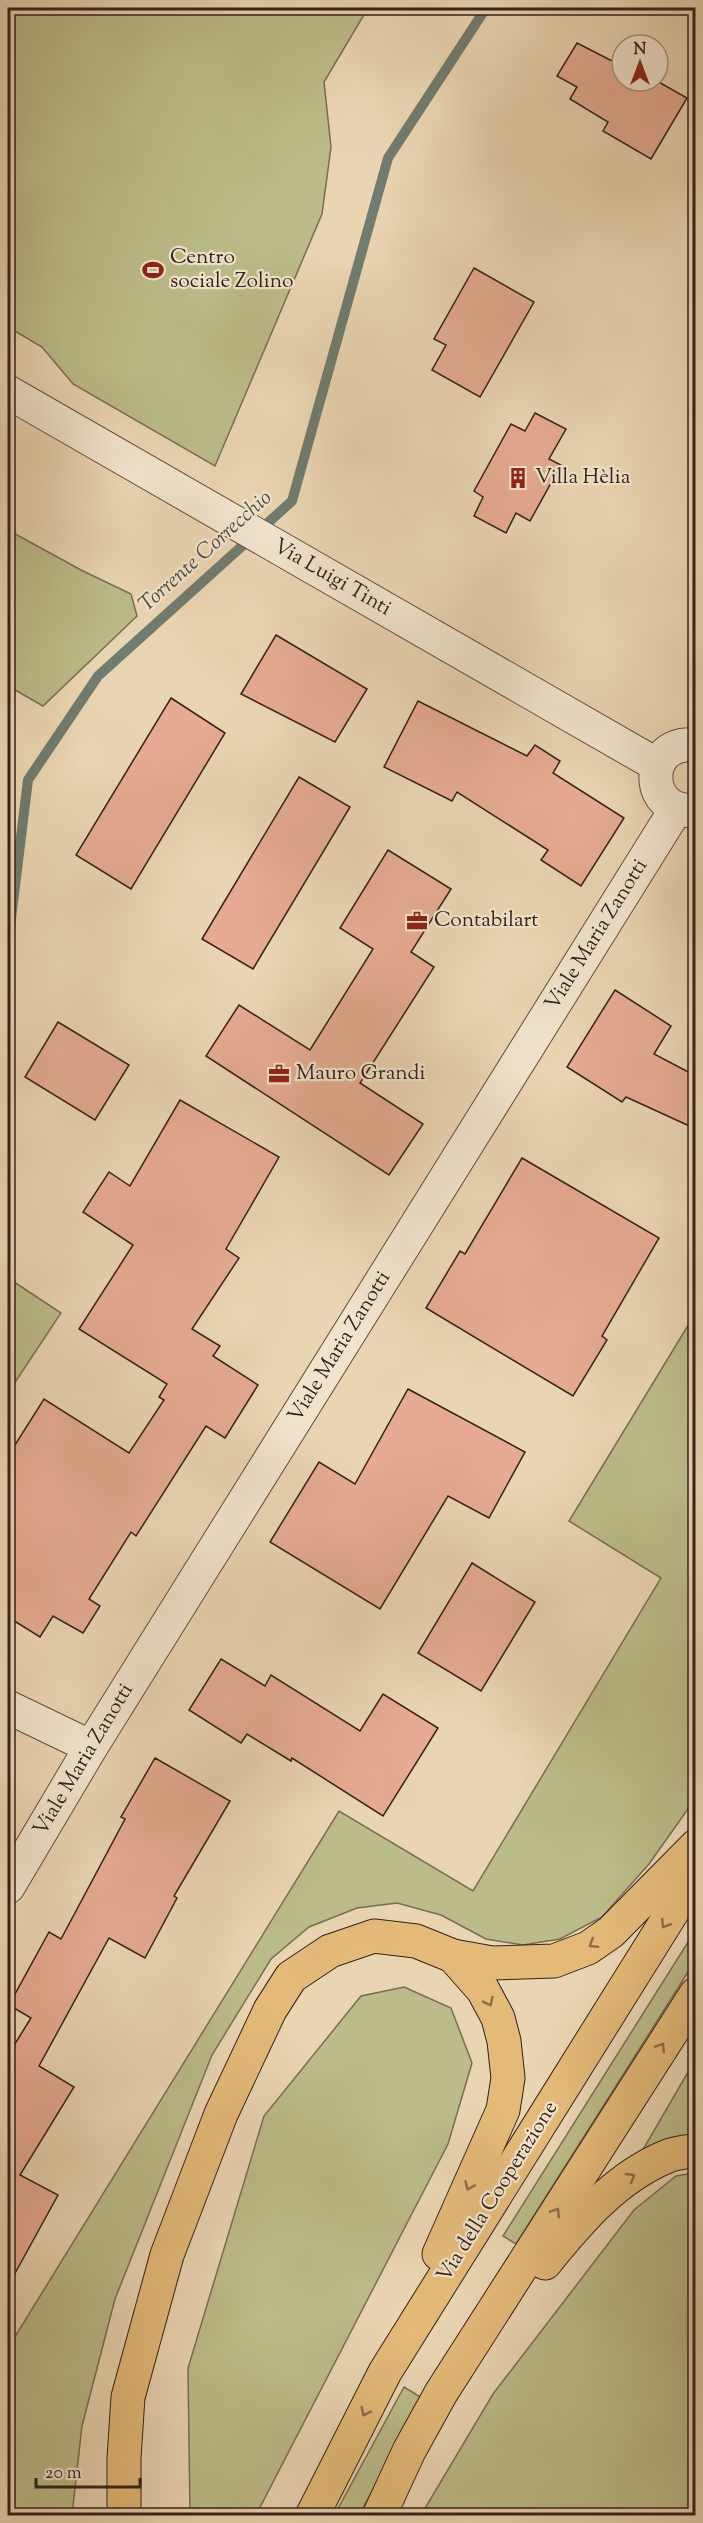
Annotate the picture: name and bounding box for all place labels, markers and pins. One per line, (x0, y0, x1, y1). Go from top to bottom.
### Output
place label: Centro sociale Zolino (170, 243, 294, 297)
sports icon: Centro sociale Zolino (141, 258, 165, 282)
place label: Villa Hèlia (535, 463, 631, 493)
building icon: Villa Hèlia (506, 466, 530, 490)
place label: Contabilart (434, 906, 538, 936)
office icon: Contabilart (405, 909, 429, 933)
place label: Mauro Grandi (296, 1059, 425, 1089)
office icon: Mauro Grandi (267, 1062, 291, 1086)

